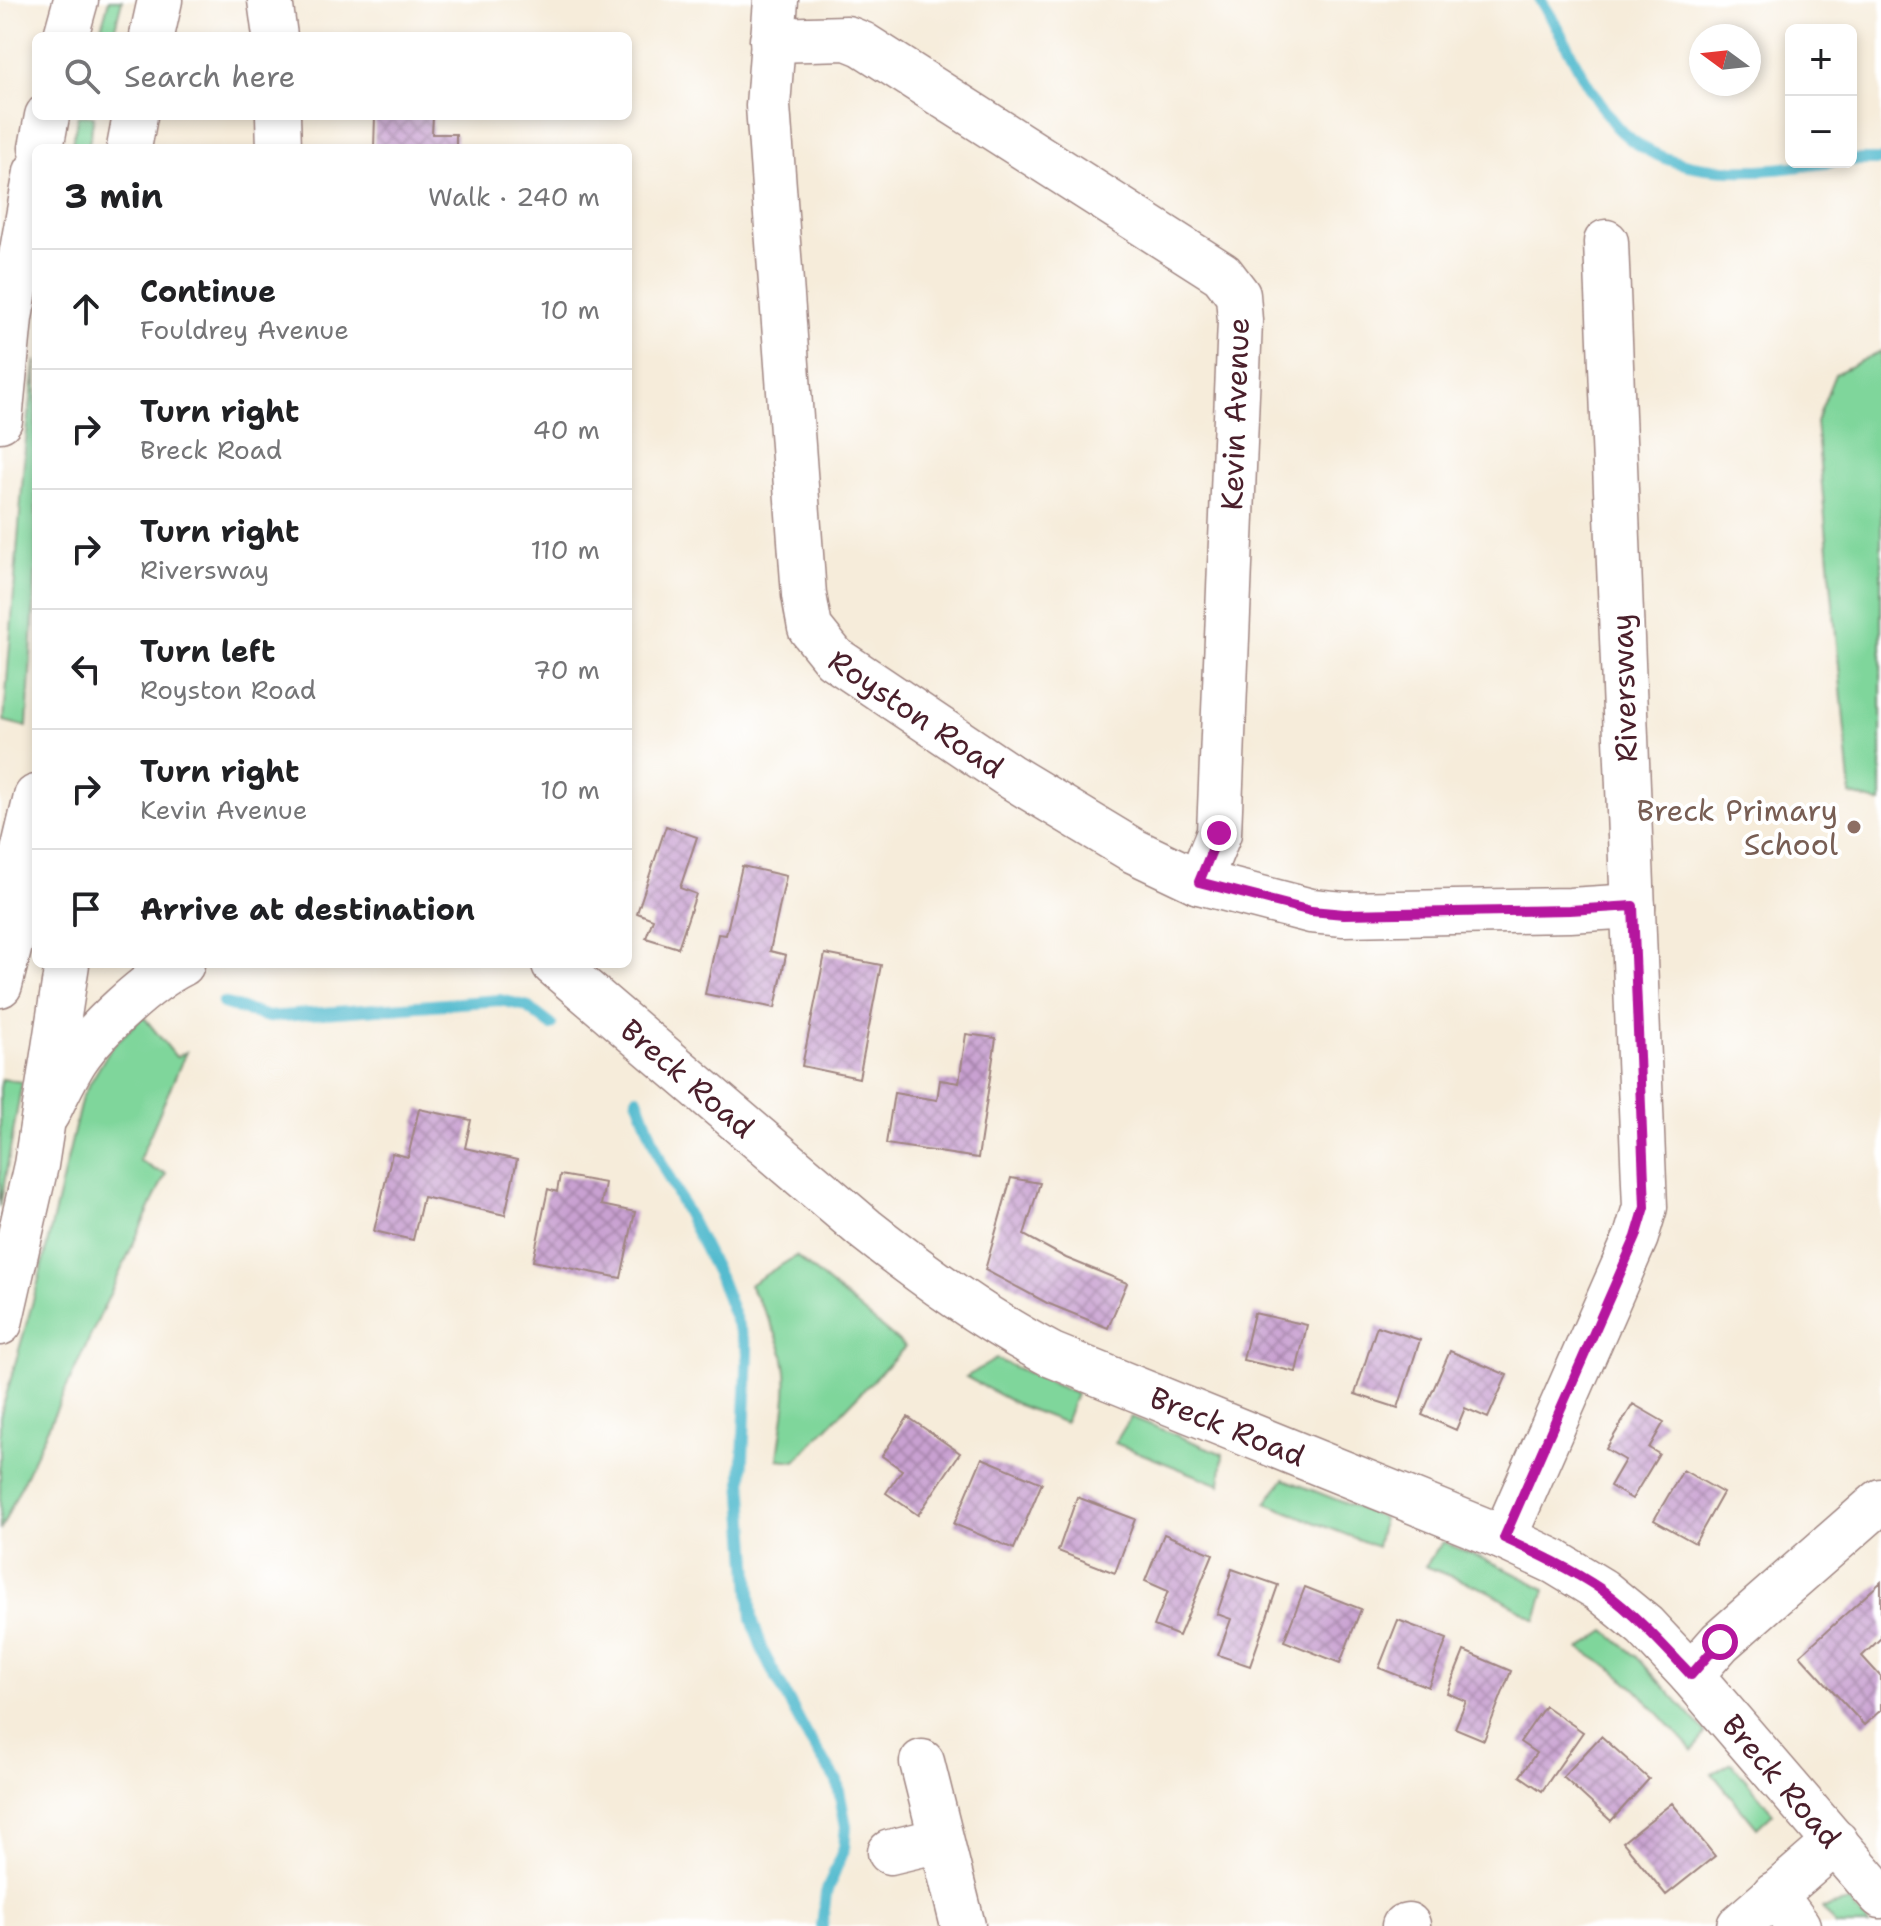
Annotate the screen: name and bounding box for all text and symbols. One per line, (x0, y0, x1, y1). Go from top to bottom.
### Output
north arrow (1689, 24, 1761, 96)
map controls (1785, 24, 1857, 168)
button: + (1785, 24, 1857, 96)
search box (32, 32, 632, 120)
icon: search (60, 54, 104, 98)
text: Search here (124, 56, 295, 97)
button: − (1785, 96, 1857, 168)
text: 3 min (64, 173, 163, 219)
text: Walk · 240 m (428, 179, 600, 214)
text: Continue (140, 271, 276, 312)
icon: ahead (64, 287, 108, 331)
text: 10 m (540, 292, 600, 327)
text: Fouldrey Avenue (140, 312, 349, 347)
street label: Kevin Avenue (1211, 317, 1259, 511)
text: Turn right (140, 391, 299, 432)
icon: right (64, 407, 108, 451)
text: 40 m (533, 412, 600, 447)
text: Breck Road (140, 432, 282, 467)
text: Turn right (140, 511, 299, 552)
icon: right (64, 527, 108, 571)
text: 110 m (530, 532, 600, 567)
text: Riversway (140, 552, 269, 587)
street label: Riversway (1601, 613, 1647, 763)
text: Turn left (140, 631, 275, 672)
street label: Royston Road (821, 640, 1012, 787)
icon: left (64, 647, 108, 691)
text: 70 m (533, 652, 600, 687)
text: Royston Road (140, 672, 316, 707)
text: Turn right (140, 751, 299, 792)
icon: right (64, 767, 108, 811)
text: 10 m (540, 772, 600, 807)
place label: Breck Primary School (1636, 790, 1838, 865)
text: Kevin Avenue (140, 792, 307, 827)
route end (1201, 815, 1237, 851)
marker: Breck Primary School (1845, 818, 1863, 836)
icon: arrive (64, 887, 108, 931)
text: Arrive at destination (140, 889, 475, 930)
street label: Breck Road (612, 1009, 764, 1147)
street label: Breck Road (1144, 1376, 1312, 1476)
route start (1702, 1624, 1738, 1660)
street label: Breck Road (1713, 1705, 1851, 1857)

